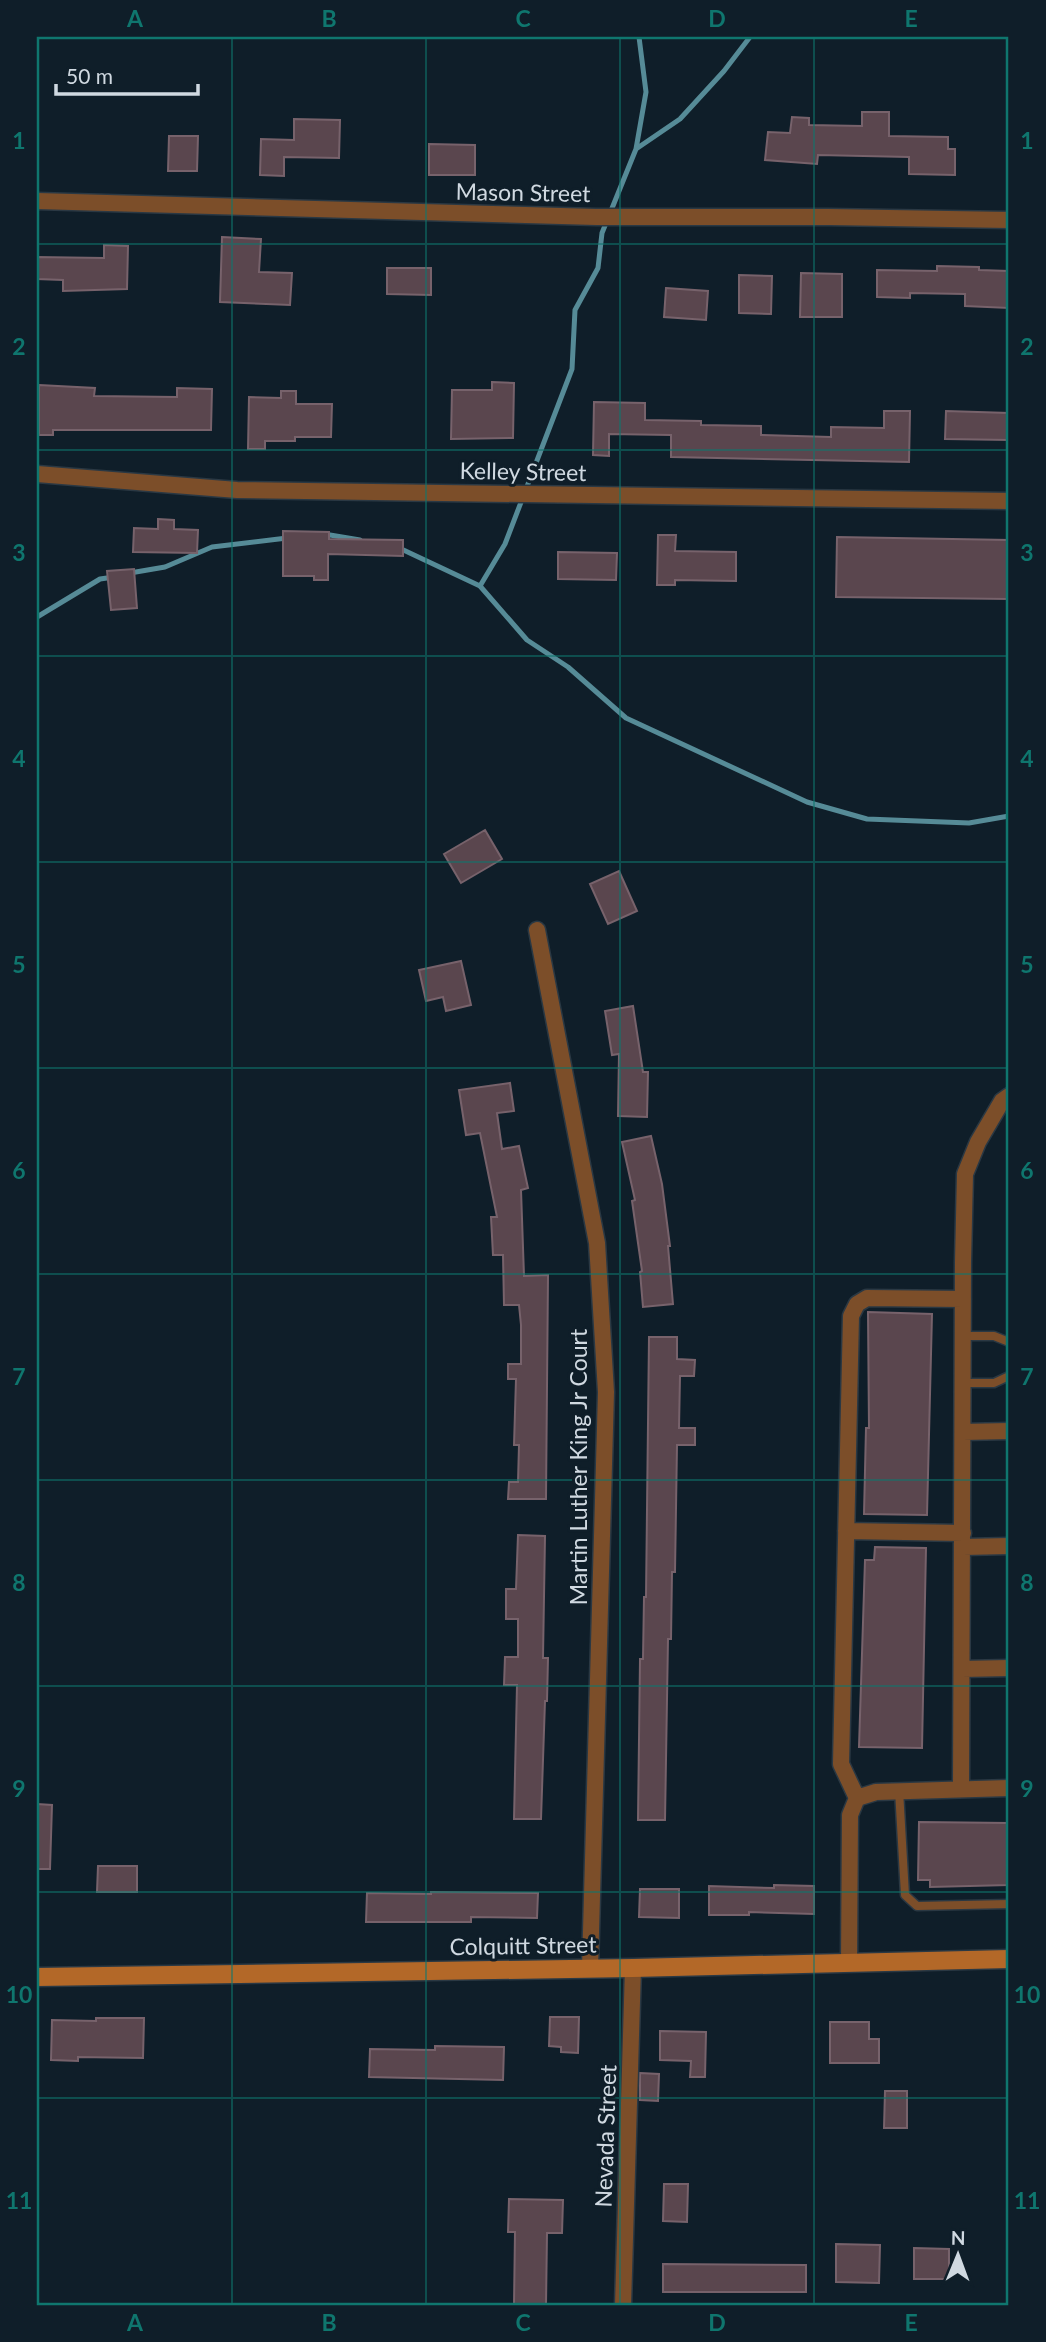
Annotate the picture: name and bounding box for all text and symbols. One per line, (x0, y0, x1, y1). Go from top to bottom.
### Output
text: A (126, 4, 144, 32)
text: B (321, 4, 337, 32)
text: C (515, 4, 531, 32)
text: D (708, 4, 726, 32)
text: E (904, 4, 918, 32)
scale bar (56, 52, 198, 96)
text: 50 m (66, 63, 113, 88)
text: 1 (12, 126, 26, 154)
text: 1 (1020, 126, 1034, 154)
street label: Mason Street (455, 177, 591, 207)
text: 2 (12, 332, 26, 360)
text: 2 (1020, 332, 1034, 360)
street label: Kelley Street (459, 456, 587, 486)
text: 3 (12, 538, 26, 566)
text: 3 (1020, 538, 1034, 566)
text: 4 (12, 744, 26, 772)
text: 4 (1020, 744, 1034, 772)
text: 5 (12, 950, 26, 978)
text: 5 (1020, 950, 1034, 978)
text: 6 (12, 1156, 26, 1184)
text: 6 (1020, 1156, 1034, 1184)
street label: Martin Luther King Jr Court (564, 1328, 592, 1605)
text: 7 (12, 1362, 26, 1390)
text: 7 (1020, 1362, 1034, 1390)
text: 8 (12, 1568, 26, 1596)
text: 8 (1020, 1568, 1034, 1596)
text: 9 (12, 1774, 26, 1802)
text: 9 (1020, 1774, 1034, 1802)
street label: Colquitt Street (449, 1930, 597, 1960)
text: 10 (6, 1980, 32, 2008)
text: 10 (1014, 1980, 1040, 2008)
street label: Nevada Street (589, 2063, 622, 2208)
text: 11 (6, 2186, 32, 2214)
text: 11 (1014, 2186, 1040, 2214)
north arrow (923, 2220, 993, 2290)
text: N (951, 2226, 966, 2249)
text: A (126, 2308, 144, 2336)
text: B (321, 2308, 337, 2336)
text: C (515, 2308, 531, 2336)
text: D (708, 2308, 726, 2336)
text: E (904, 2308, 918, 2336)

